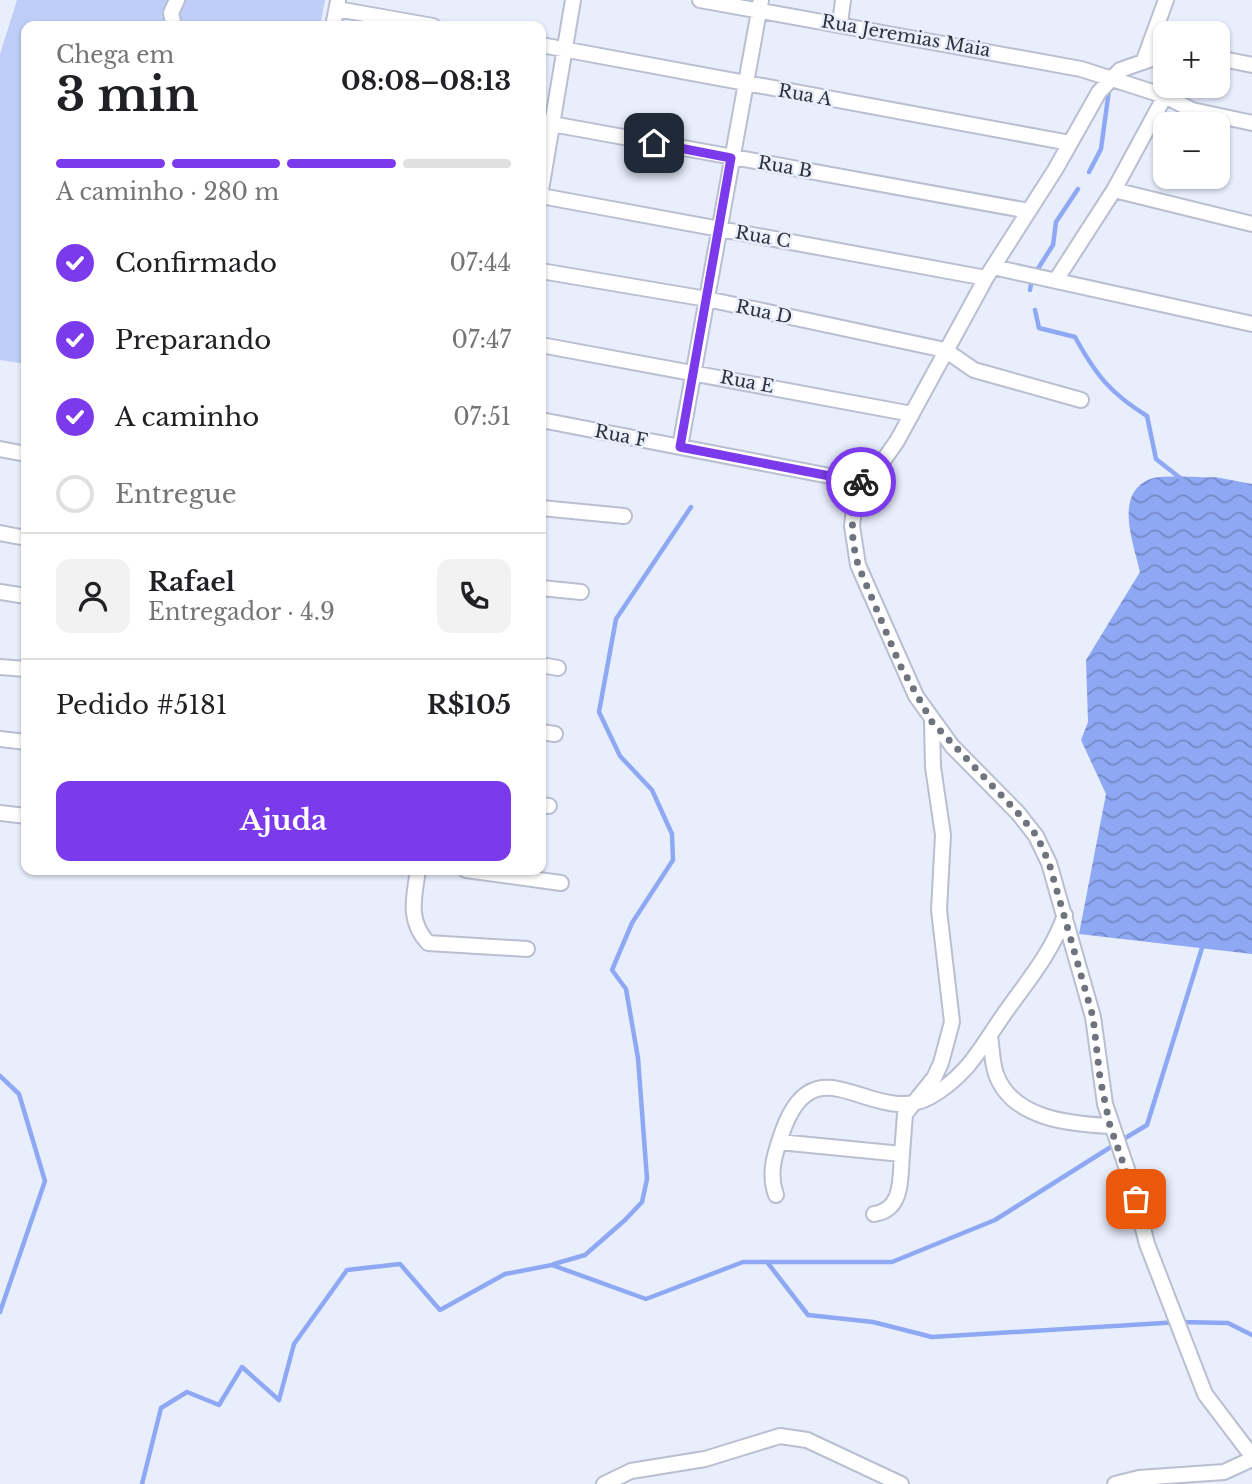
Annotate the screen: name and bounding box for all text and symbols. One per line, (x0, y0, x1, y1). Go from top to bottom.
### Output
street label: Rua Jeremias Maia (820, 10, 992, 62)
map controls (1153, 21, 1230, 189)
button: + (1153, 21, 1230, 98)
text: Chega em (56, 41, 174, 69)
text: 08:08–08:13 (341, 65, 511, 97)
text: 3 min (56, 66, 198, 123)
street label: Rua A (776, 79, 835, 111)
button: − (1153, 112, 1230, 189)
pin (624, 113, 684, 173)
icon: home (635, 124, 673, 162)
street label: Rua B (756, 151, 814, 183)
text: A caminho · 280 m (56, 178, 279, 206)
street label: Rua C (734, 221, 792, 253)
icon: check (56, 244, 94, 282)
text: Confirmado (115, 247, 277, 279)
text: 07:44 (450, 249, 511, 277)
street label: Rua D (734, 295, 794, 329)
icon: check (56, 321, 94, 359)
text: Preparando (115, 324, 271, 356)
text: 07:47 (451, 326, 511, 354)
street label: Rua E (718, 366, 776, 398)
icon: check (56, 398, 94, 436)
text: A caminho (115, 401, 259, 433)
text: 07:51 (453, 403, 511, 431)
street label: Rua F (593, 420, 649, 452)
courier (826, 447, 896, 517)
icon: bike (842, 463, 880, 501)
text: Entregue (115, 478, 237, 510)
button: person (56, 559, 130, 633)
button: phone (437, 559, 511, 633)
text: Rafael (148, 566, 235, 598)
text: Entregador · 4.9 (148, 598, 335, 626)
text: Pedido #5181 (56, 689, 227, 721)
text: R$105 (427, 689, 511, 721)
button: Ajuda (56, 781, 511, 861)
pin (1106, 1169, 1166, 1229)
icon: bag (1117, 1180, 1155, 1218)

